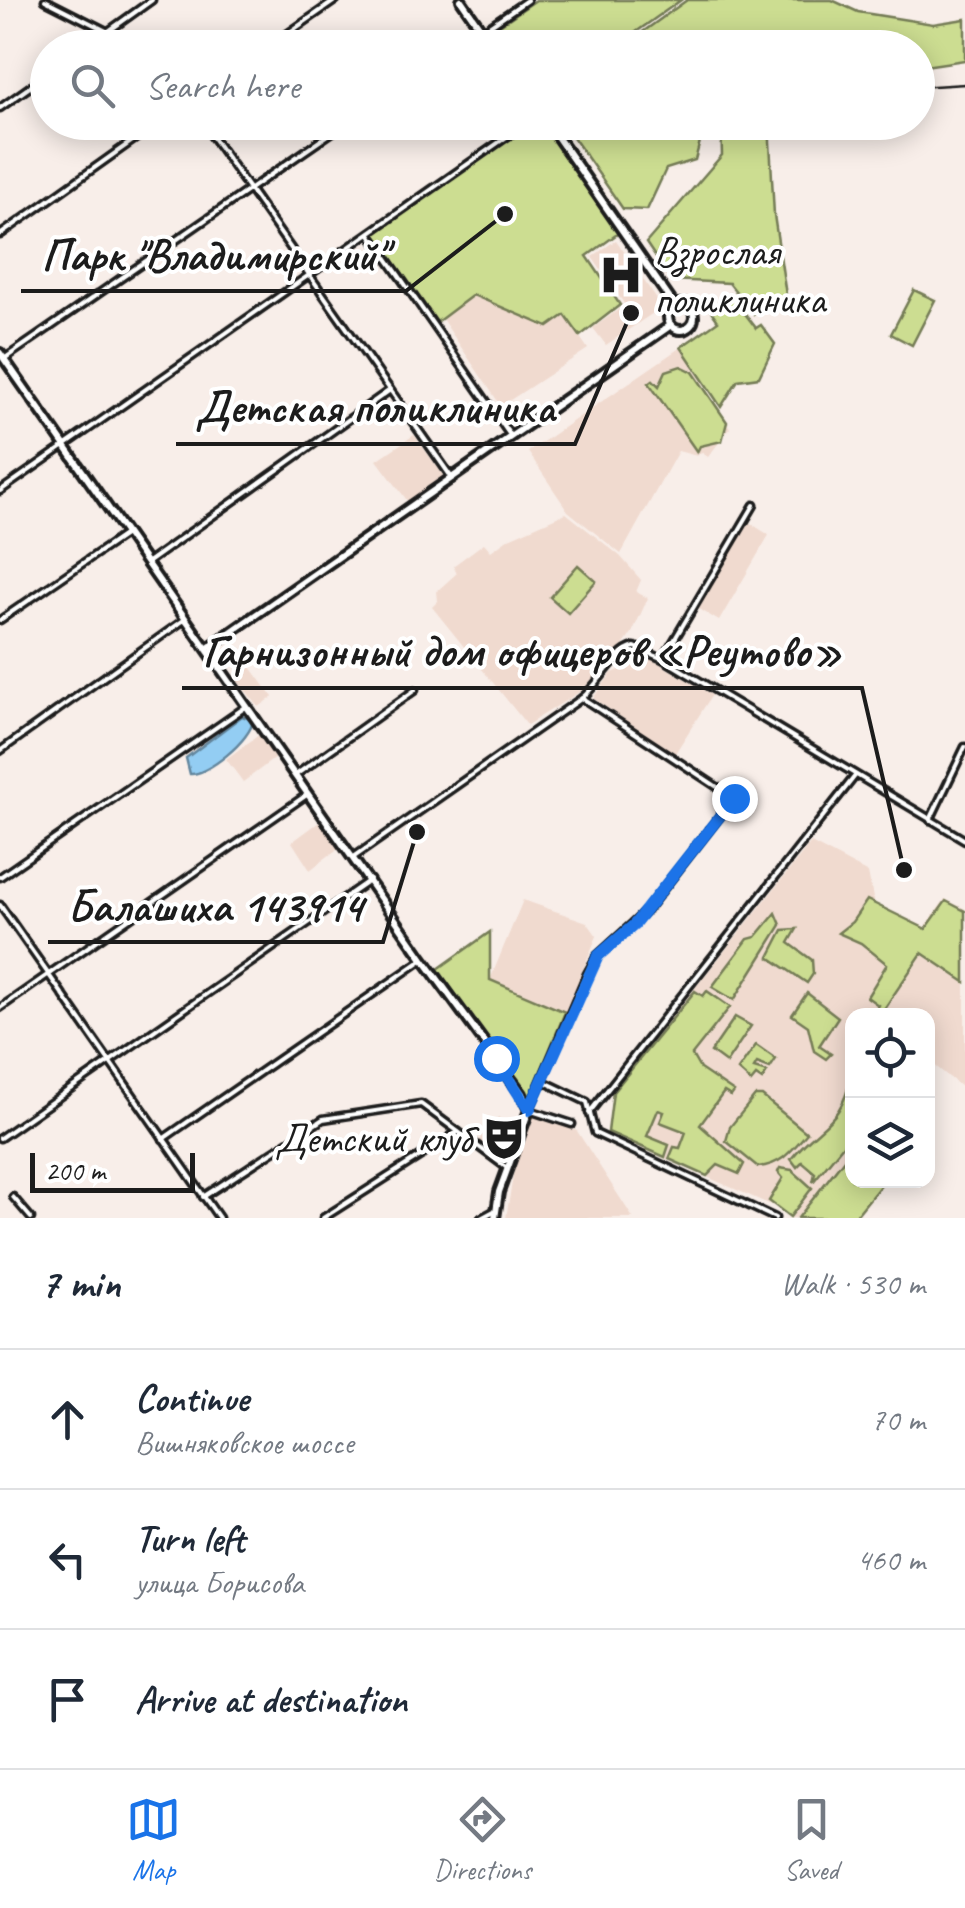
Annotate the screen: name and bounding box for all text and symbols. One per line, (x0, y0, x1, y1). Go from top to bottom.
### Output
search box (30, 30, 935, 140)
icon: search (65, 58, 120, 113)
text: Search here (145, 62, 300, 109)
callout: Парк "Владимирский" (21, 216, 406, 291)
place label: Взрослая поликлиника (654, 225, 828, 326)
text: Парк "Владимирский" (42, 227, 396, 284)
hospital icon: Взрослая поликлиника (597, 251, 645, 299)
callout: Детская поликлиника (176, 369, 575, 444)
text: Детская поликлиника (195, 379, 558, 436)
callout: Гарнизонный дом офицеров «Реутово» (182, 613, 862, 688)
text: Гарнизонный дом офицеров «Реутово» (202, 623, 842, 680)
route end (712, 776, 758, 822)
callout: Балашиха 143914 (48, 867, 383, 942)
text: Балашиха 143914 (67, 878, 367, 935)
map controls (845, 1008, 935, 1188)
button: locate (845, 1008, 935, 1098)
route start (474, 1036, 520, 1082)
button: layers (845, 1098, 935, 1188)
place label: Детский клуб (275, 1112, 480, 1165)
theatre icon: Детский клуб (480, 1114, 528, 1162)
scale bar (30, 1148, 195, 1192)
text: 200 m (45, 1153, 105, 1188)
text: 7 min (40, 1257, 120, 1310)
text: Walk · 530 m (781, 1263, 925, 1304)
text: Continue (135, 1375, 249, 1422)
icon: ahead (40, 1392, 95, 1447)
text: 70 m (871, 1399, 925, 1440)
text: Вишняковское шоссе (135, 1422, 354, 1463)
text: Turn left (135, 1515, 245, 1562)
icon: left (40, 1532, 95, 1587)
text: 460 m (856, 1539, 925, 1580)
text: улица Борисова (135, 1562, 304, 1603)
icon: arrive (40, 1672, 95, 1727)
text: Arrive at destination (135, 1676, 407, 1723)
tab: Map (126, 1792, 181, 1887)
tab: Directions (434, 1792, 531, 1887)
tab: Saved (784, 1792, 839, 1887)

